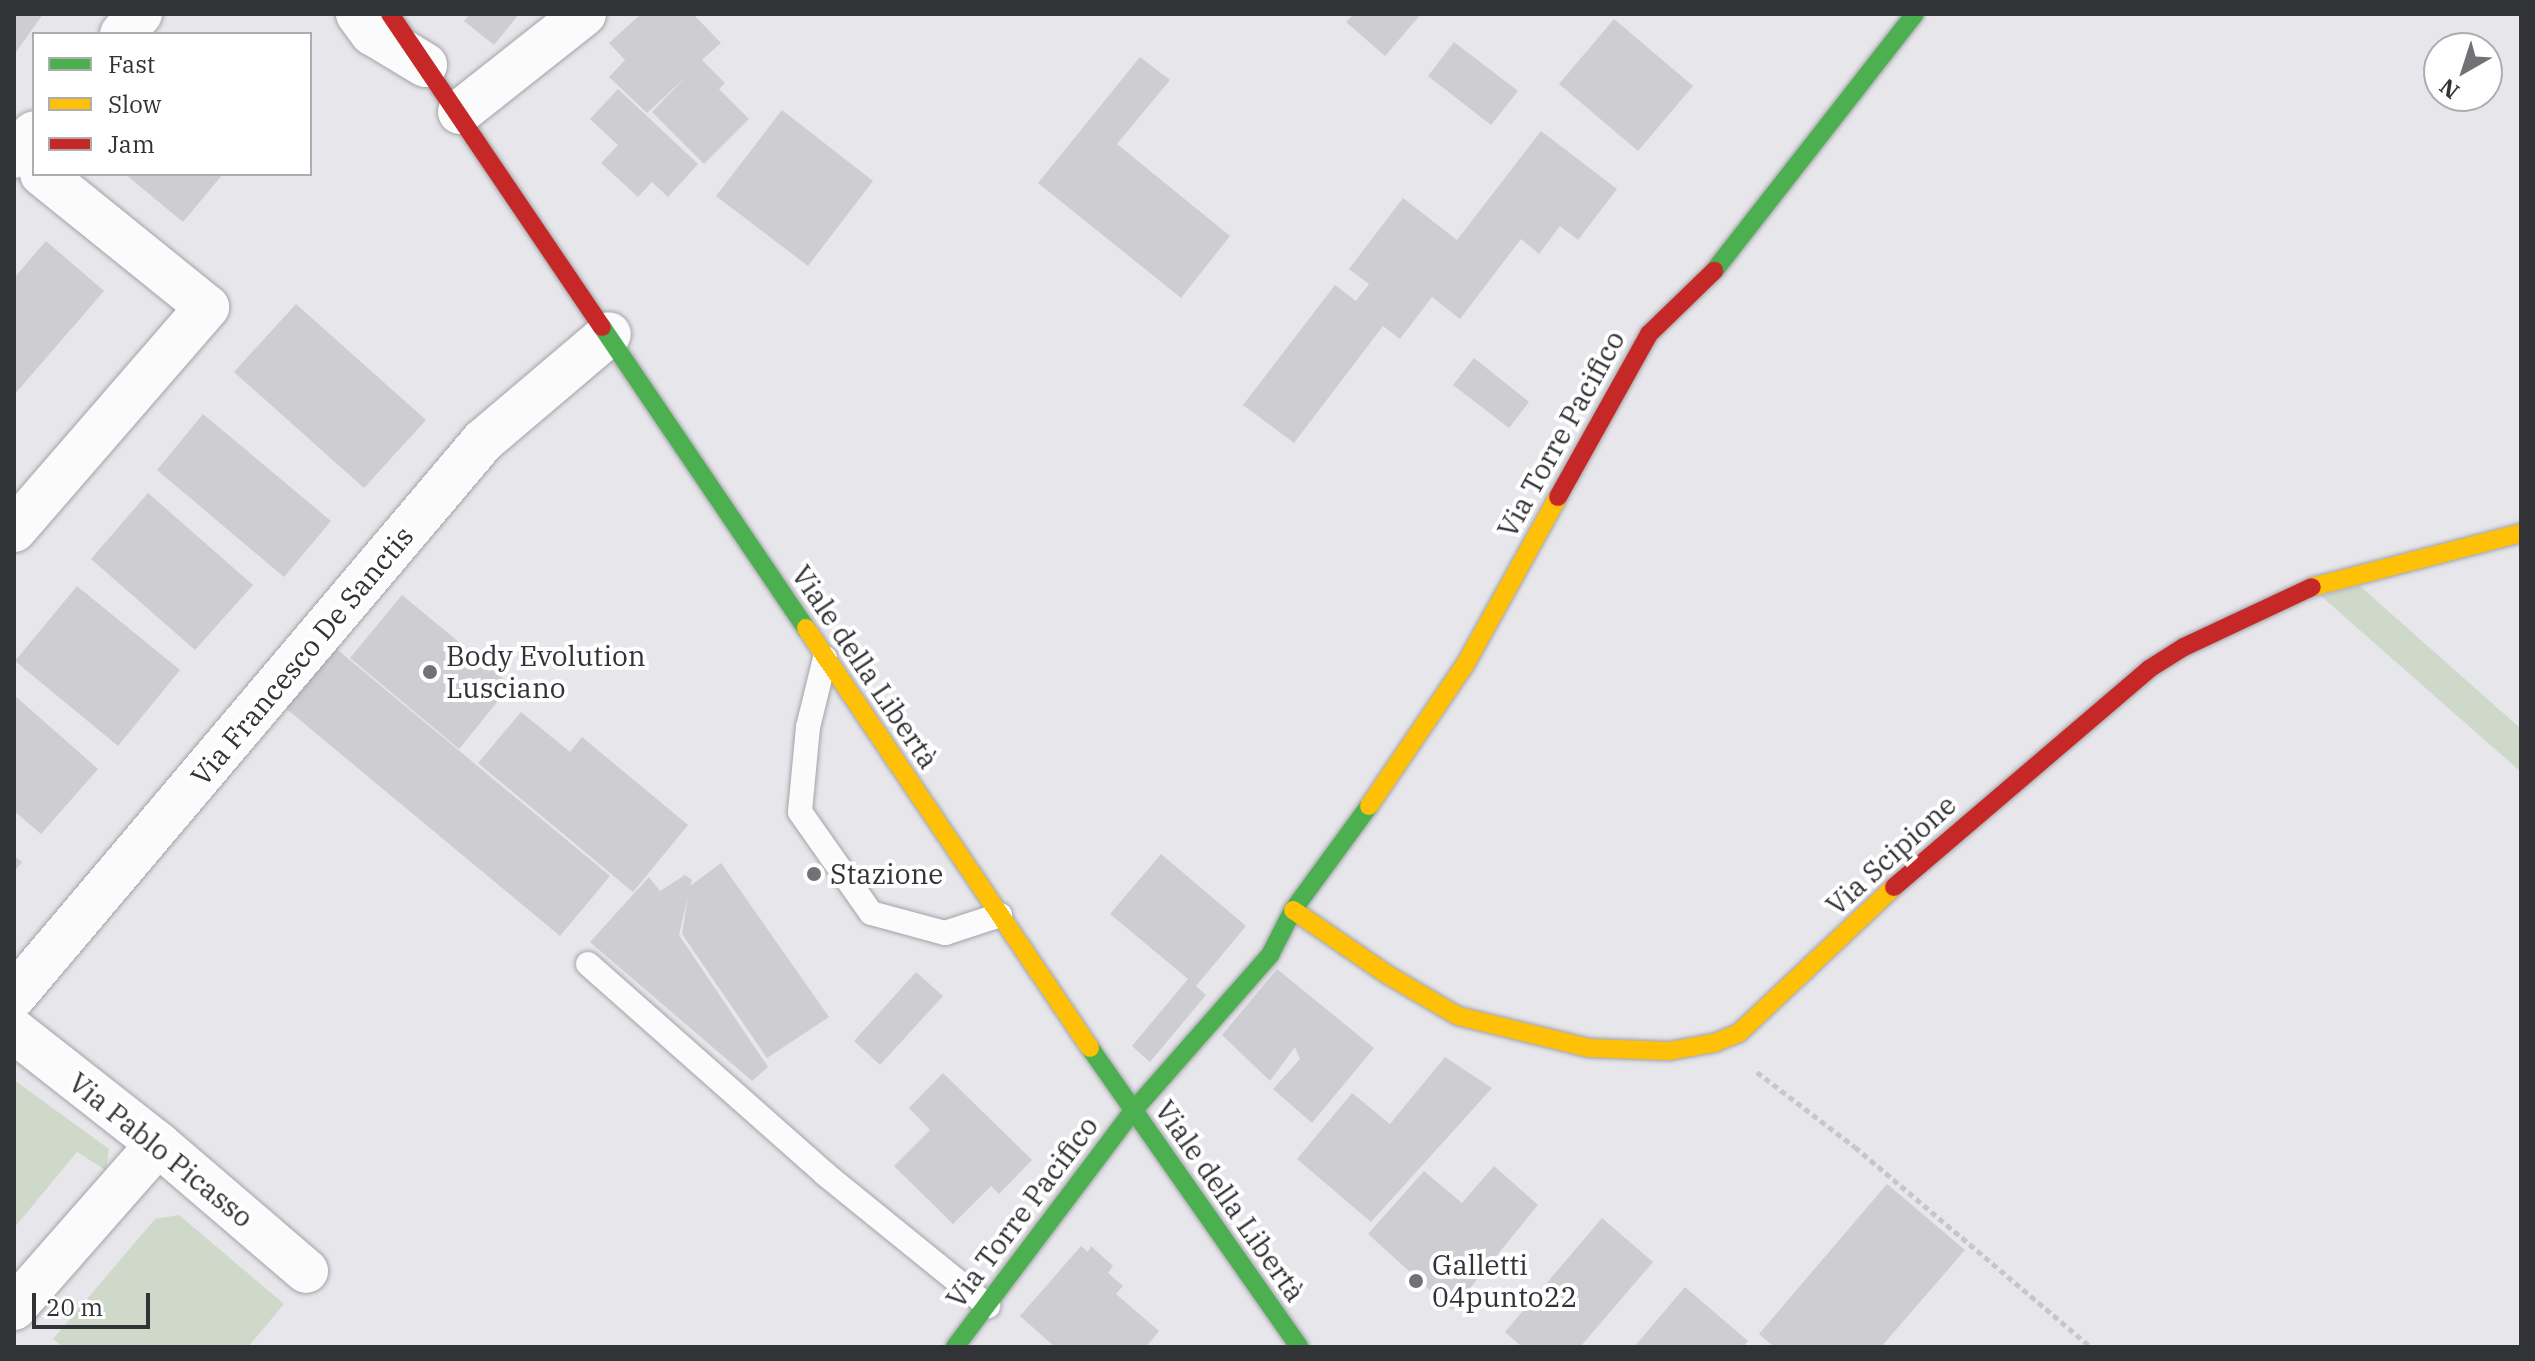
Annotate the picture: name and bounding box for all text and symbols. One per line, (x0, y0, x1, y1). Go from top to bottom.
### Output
legend (32, 32, 312, 176)
north arrow (2423, 32, 2503, 112)
text: Fast (108, 48, 155, 80)
text: N (2433, 73, 2465, 106)
text: Slow (108, 88, 161, 120)
text: Jam (108, 128, 155, 160)
street label: Via Torre Pacifico (1490, 325, 1632, 543)
street label: Via Francesco De Sanctis (184, 520, 420, 792)
street label: Viale della Libertà (785, 559, 945, 775)
place label: Body Evolution Lusciano (446, 639, 646, 705)
marker: Body Evolution Lusciano (421, 663, 439, 681)
street label: Via Scipione (1819, 788, 1963, 922)
place label: Stazione (830, 857, 943, 891)
marker: Stazione (805, 865, 823, 883)
street label: Via Pablo Picasso (62, 1065, 260, 1235)
street label: Viale della Libertà (1148, 1094, 1312, 1308)
street label: Via Torre Pacifico (939, 1110, 1105, 1314)
place label: Galletti 04punto22 (1432, 1248, 1577, 1314)
marker: Galletti 04punto22 (1407, 1272, 1425, 1290)
scale bar (36, 1277, 154, 1327)
text: 20 m (46, 1291, 103, 1323)

